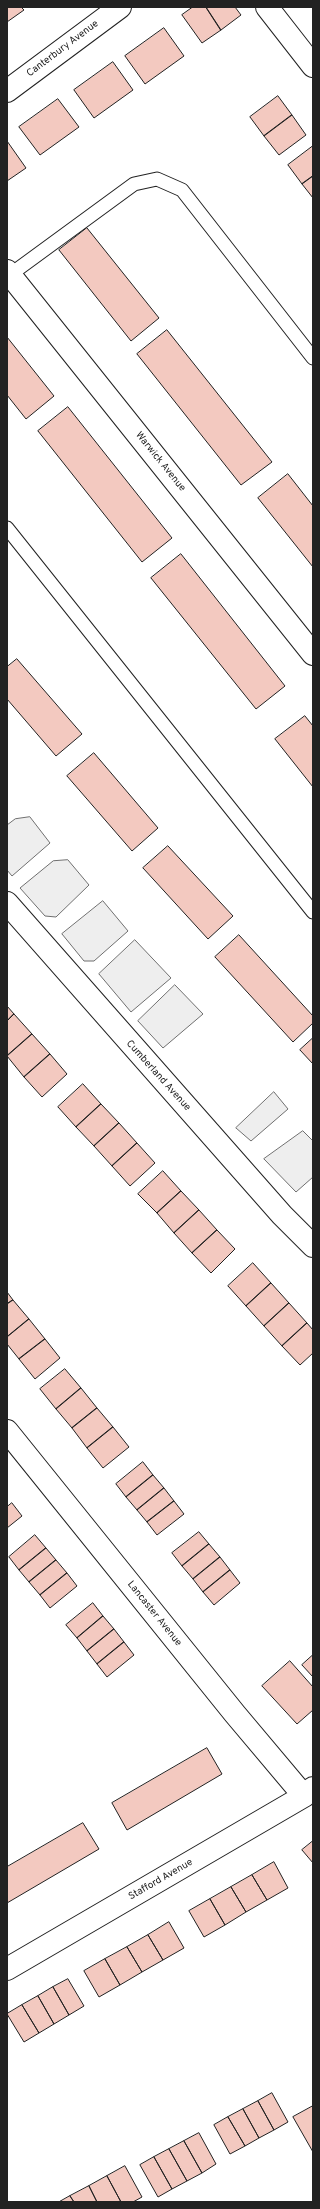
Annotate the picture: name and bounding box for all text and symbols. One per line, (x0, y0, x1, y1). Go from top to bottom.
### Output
street label: Canterbury Avenue (25, 18, 101, 80)
street label: Warwick Avenue (132, 430, 188, 494)
street label: Cumberland Avenue (123, 1038, 193, 1114)
street label: Lancaster Avenue (124, 1579, 184, 1649)
street label: Stafford Avenue (127, 1857, 195, 1903)

